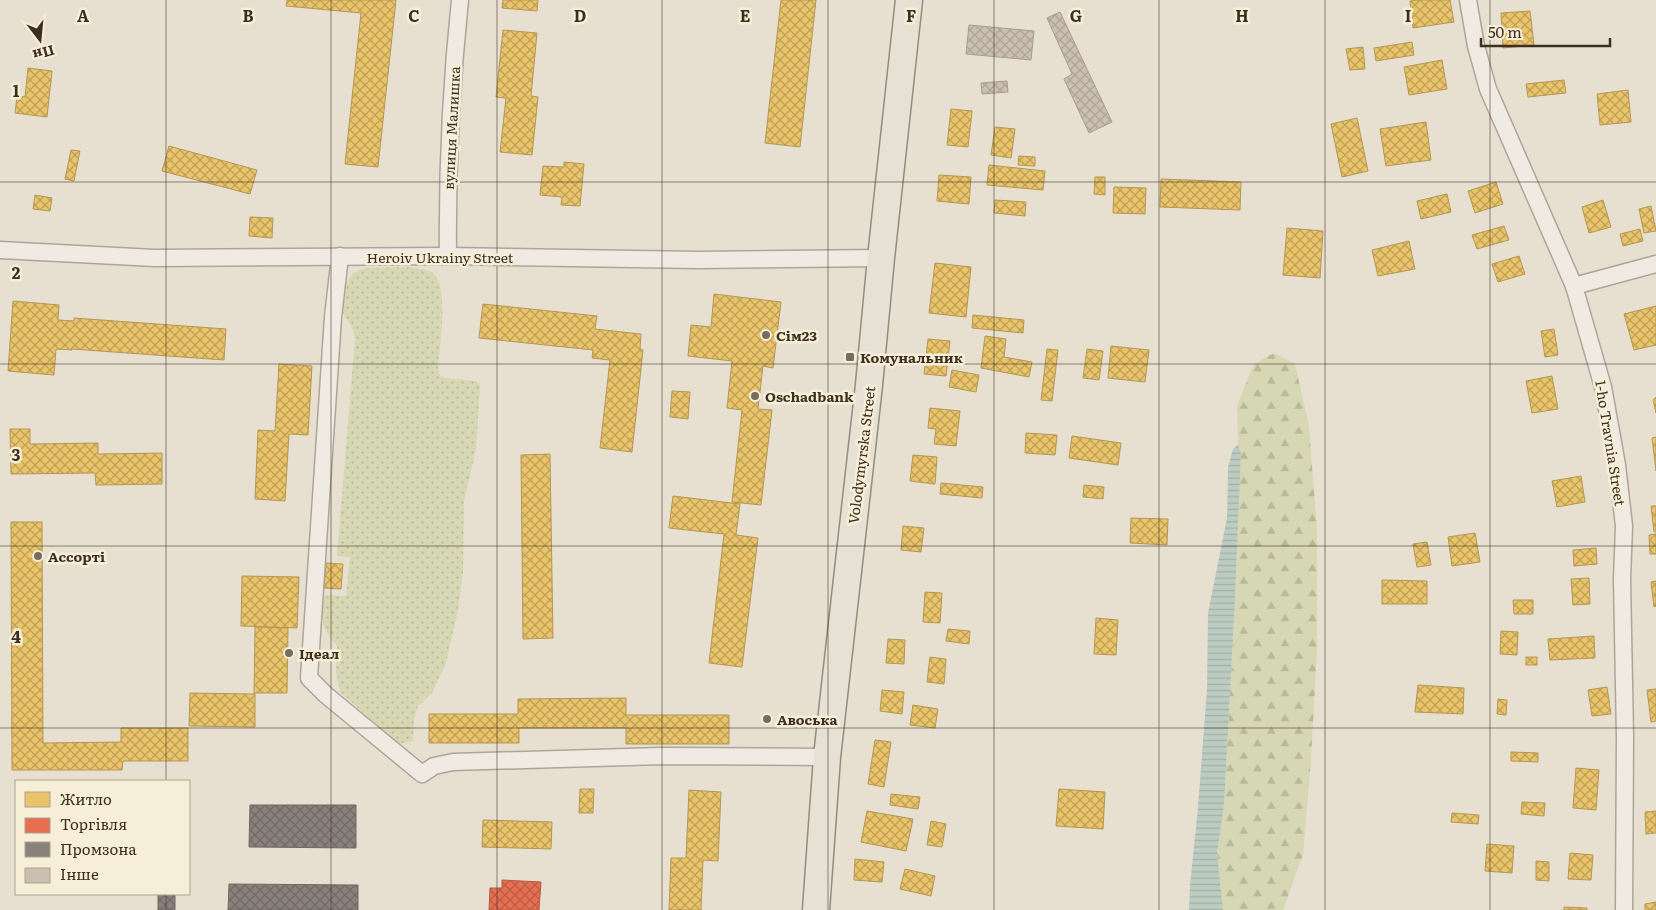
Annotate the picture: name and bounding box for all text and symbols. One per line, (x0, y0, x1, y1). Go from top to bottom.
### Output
text: A (77, 3, 89, 27)
text: B (242, 3, 254, 27)
text: C (408, 3, 420, 27)
text: D (574, 3, 586, 27)
text: E (740, 3, 751, 27)
text: F (906, 3, 916, 27)
text: G (1070, 3, 1082, 27)
text: H (1235, 3, 1249, 27)
text: I (1405, 3, 1411, 27)
north arrow (15, 15, 65, 65)
scale bar (1481, 15, 1610, 47)
text: 50 m (1488, 20, 1522, 43)
text: Пн (31, 41, 57, 66)
street label: вулиця Малишка (438, 65, 464, 190)
text: 1 (13, 78, 20, 102)
street label: Heroiv Ukrainy Street (367, 247, 514, 267)
text: 2 (12, 260, 21, 284)
place label: Сім23 (776, 325, 817, 345)
marker: Сім23 (760, 329, 772, 341)
place label: Комунальник (860, 347, 963, 367)
marker: Комунальник (844, 351, 856, 363)
street label: 1-ho Travnia Street (1591, 379, 1631, 508)
street label: Volodymyrska Street (843, 385, 879, 525)
place label: Oschadbank (765, 386, 854, 406)
marker: Oschadbank (749, 390, 761, 402)
text: 3 (12, 442, 21, 466)
place label: Ассорті (48, 546, 105, 566)
marker: Ассорті (32, 550, 44, 562)
text: 4 (11, 624, 21, 648)
place label: Ідеал (299, 643, 339, 663)
marker: Ідеал (283, 647, 295, 659)
place label: Авоська (777, 709, 839, 729)
marker: Авоська (761, 713, 773, 725)
legend (15, 780, 190, 895)
text: Житло (60, 787, 112, 810)
text: Торгівля (60, 812, 127, 835)
text: Промзона (60, 837, 138, 860)
text: Інше (60, 862, 99, 885)

